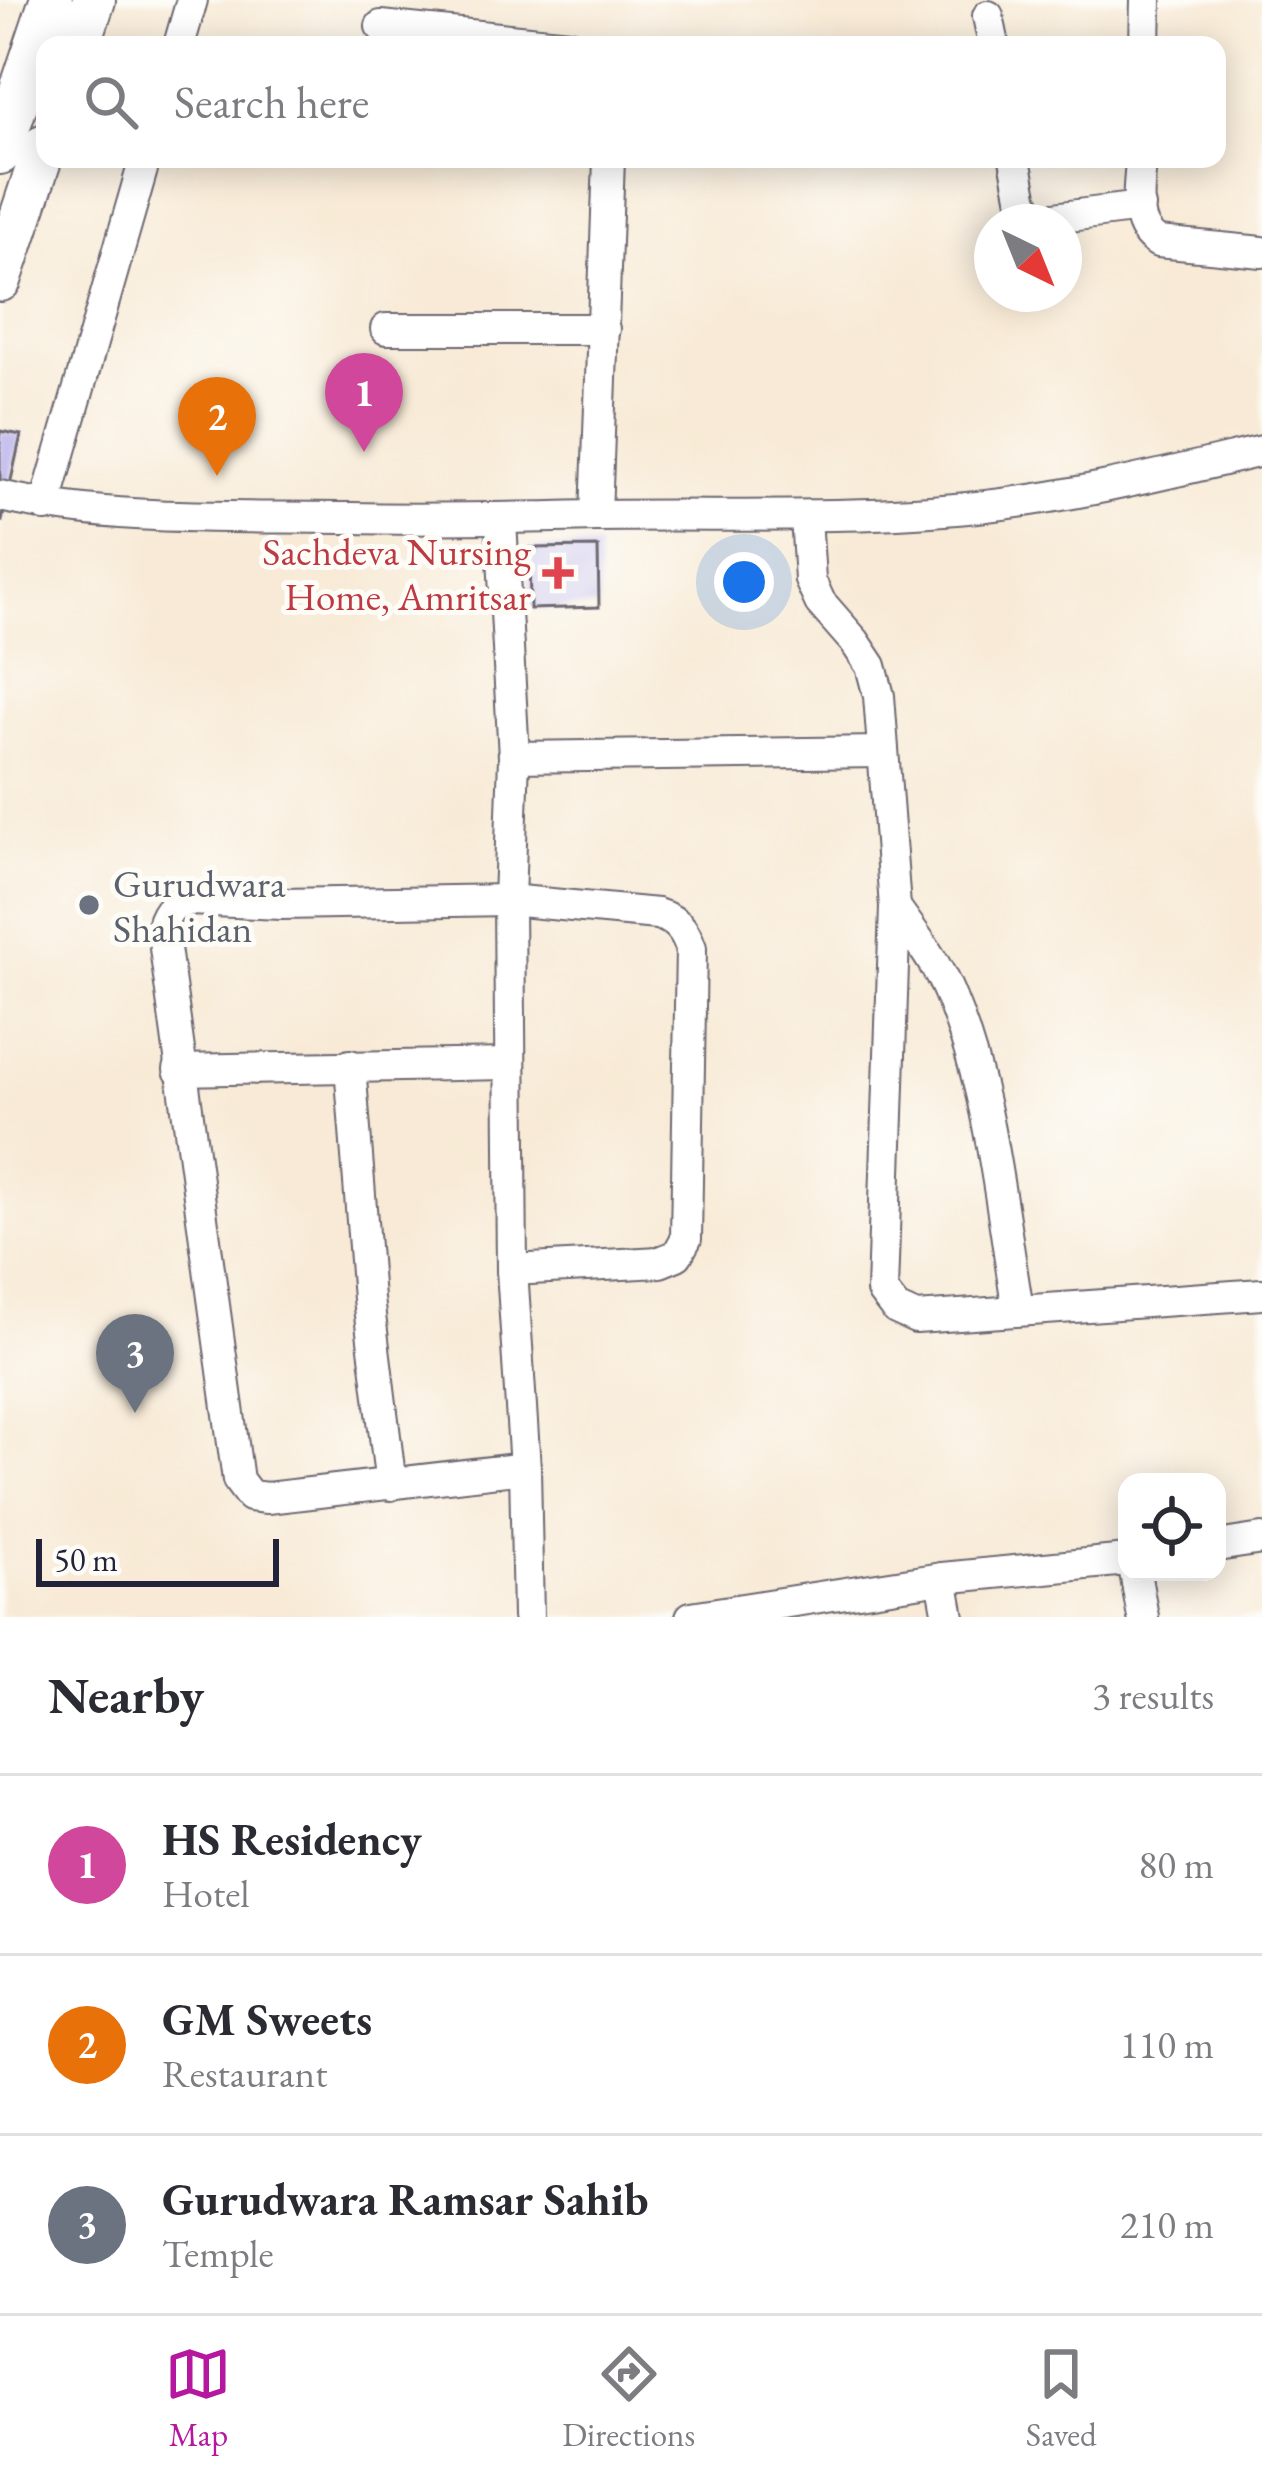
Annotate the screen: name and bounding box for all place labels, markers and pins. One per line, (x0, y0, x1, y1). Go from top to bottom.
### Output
pin: 1 (325, 353, 403, 452)
pin: 2 (178, 377, 256, 476)
place label: Sachdeva Nursing Home, Amritsar (262, 526, 532, 622)
marker: Sachdeva Nursing Home, Amritsar (542, 557, 574, 589)
place label: Gurudwara Shahidan (113, 858, 286, 954)
marker: Gurudwara Shahidan (76, 892, 102, 918)
pin: 3 (96, 1314, 174, 1413)

